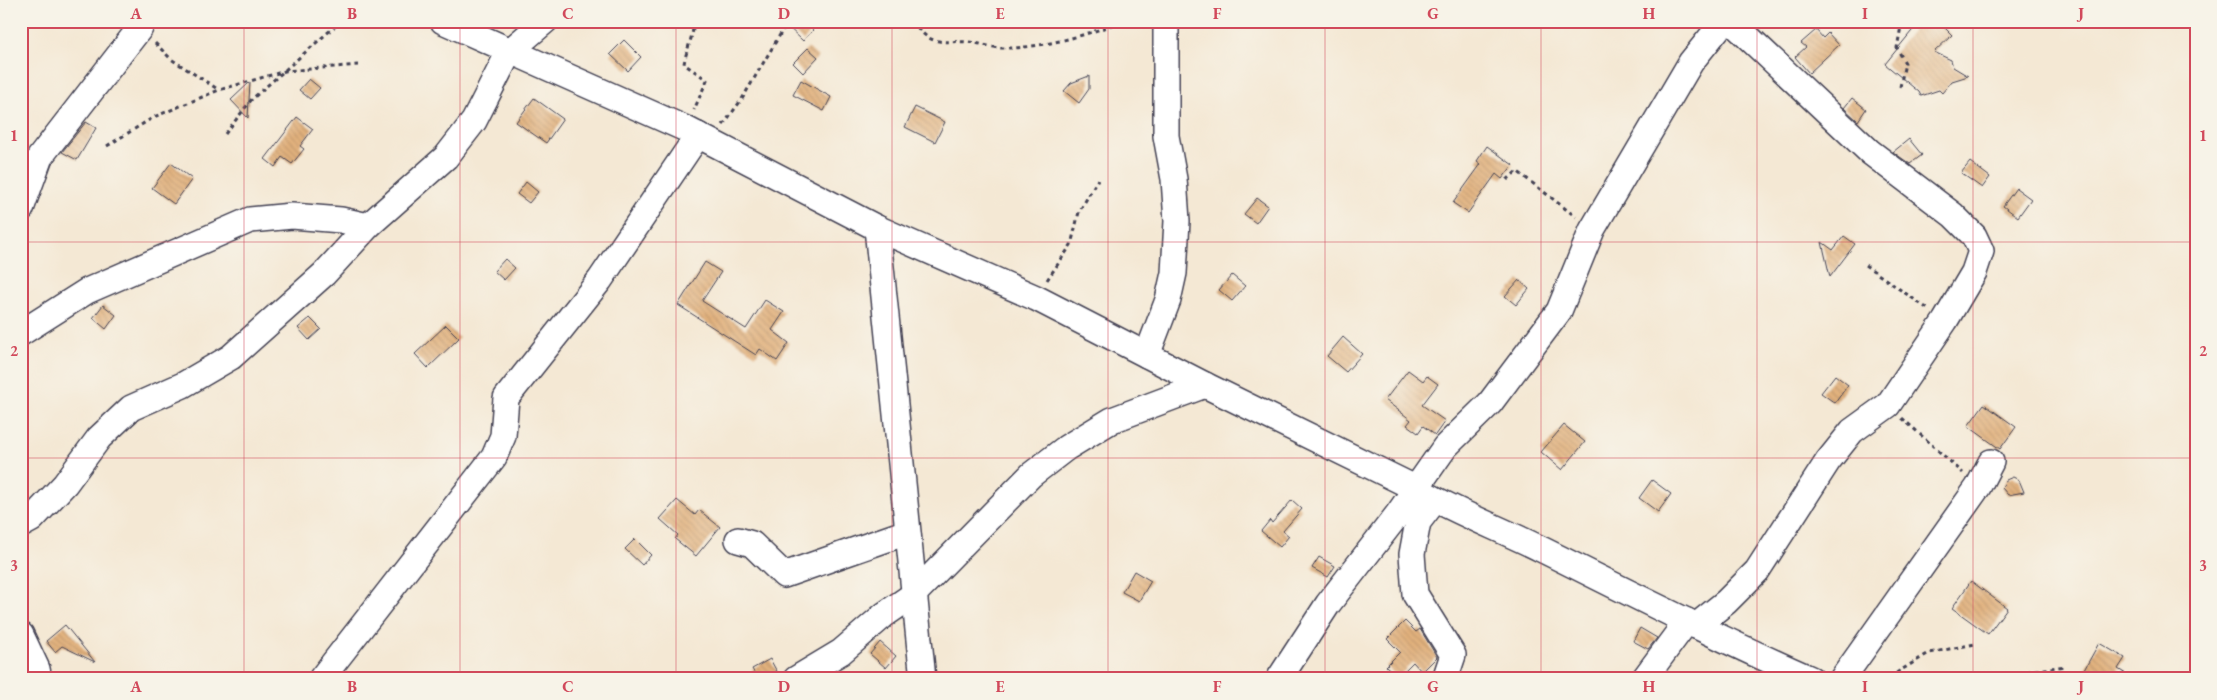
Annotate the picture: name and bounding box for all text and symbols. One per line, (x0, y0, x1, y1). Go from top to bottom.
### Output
text: A (129, 3, 142, 24)
text: B (347, 3, 357, 24)
text: C (562, 3, 574, 24)
text: D (778, 3, 790, 24)
text: E (995, 3, 1005, 24)
text: F (1213, 3, 1222, 24)
text: G (1427, 3, 1439, 24)
text: H (1643, 3, 1656, 24)
text: I (1862, 3, 1868, 24)
text: J (2076, 3, 2084, 24)
text: 1 (10, 125, 18, 146)
text: 1 (2199, 125, 2207, 146)
text: 2 (10, 340, 19, 361)
text: 2 (2199, 340, 2208, 361)
text: 3 (10, 555, 18, 576)
text: 3 (2199, 555, 2207, 576)
text: A (129, 676, 142, 697)
text: B (347, 676, 357, 697)
text: C (562, 676, 574, 697)
text: D (778, 676, 790, 697)
text: E (995, 676, 1005, 697)
text: F (1213, 676, 1222, 697)
text: G (1427, 676, 1439, 697)
text: H (1643, 676, 1656, 697)
text: I (1862, 676, 1868, 697)
text: J (2076, 676, 2084, 697)

